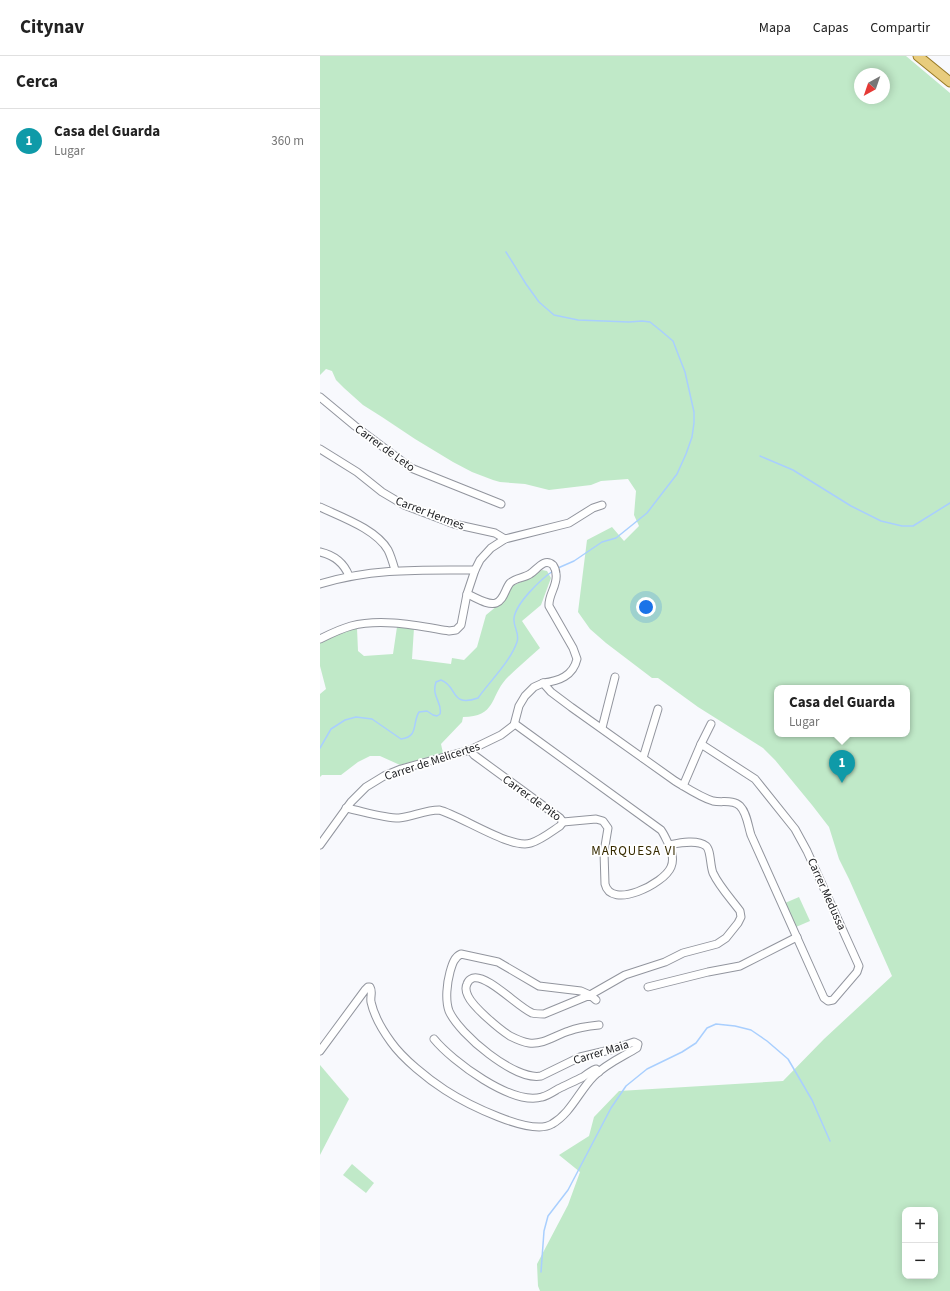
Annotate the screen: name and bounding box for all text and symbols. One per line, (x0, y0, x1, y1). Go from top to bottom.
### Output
text: Citynav (20, 14, 84, 41)
text: Mapa (759, 18, 791, 38)
text: Capas (813, 18, 848, 38)
text: Compartir (870, 18, 930, 38)
north arrow (854, 68, 890, 104)
text: Cerca (16, 70, 58, 94)
text: Casa del Guarda (54, 121, 160, 142)
text: 1 (26, 132, 32, 150)
text: 360 m (271, 132, 304, 150)
text: Lugar (54, 142, 85, 160)
street label: Carrer de Leto (351, 421, 418, 476)
street label: Carrer Hermes (393, 493, 467, 534)
your location (636, 597, 656, 617)
popup (774, 685, 910, 737)
text: Casa del Guarda (789, 692, 895, 713)
text: Lugar (789, 713, 820, 731)
street label: Carrer de Melicertes (382, 738, 482, 785)
pin: 1 (829, 750, 855, 783)
street label: Carrer de Pito (499, 771, 565, 825)
district label: MARQUESA VI (591, 842, 677, 860)
street label: Carrer Medussa (803, 855, 850, 933)
street label: Carrer Maia (571, 1036, 631, 1069)
map controls (902, 1207, 938, 1279)
button: + (902, 1207, 938, 1243)
button: − (902, 1243, 938, 1279)

